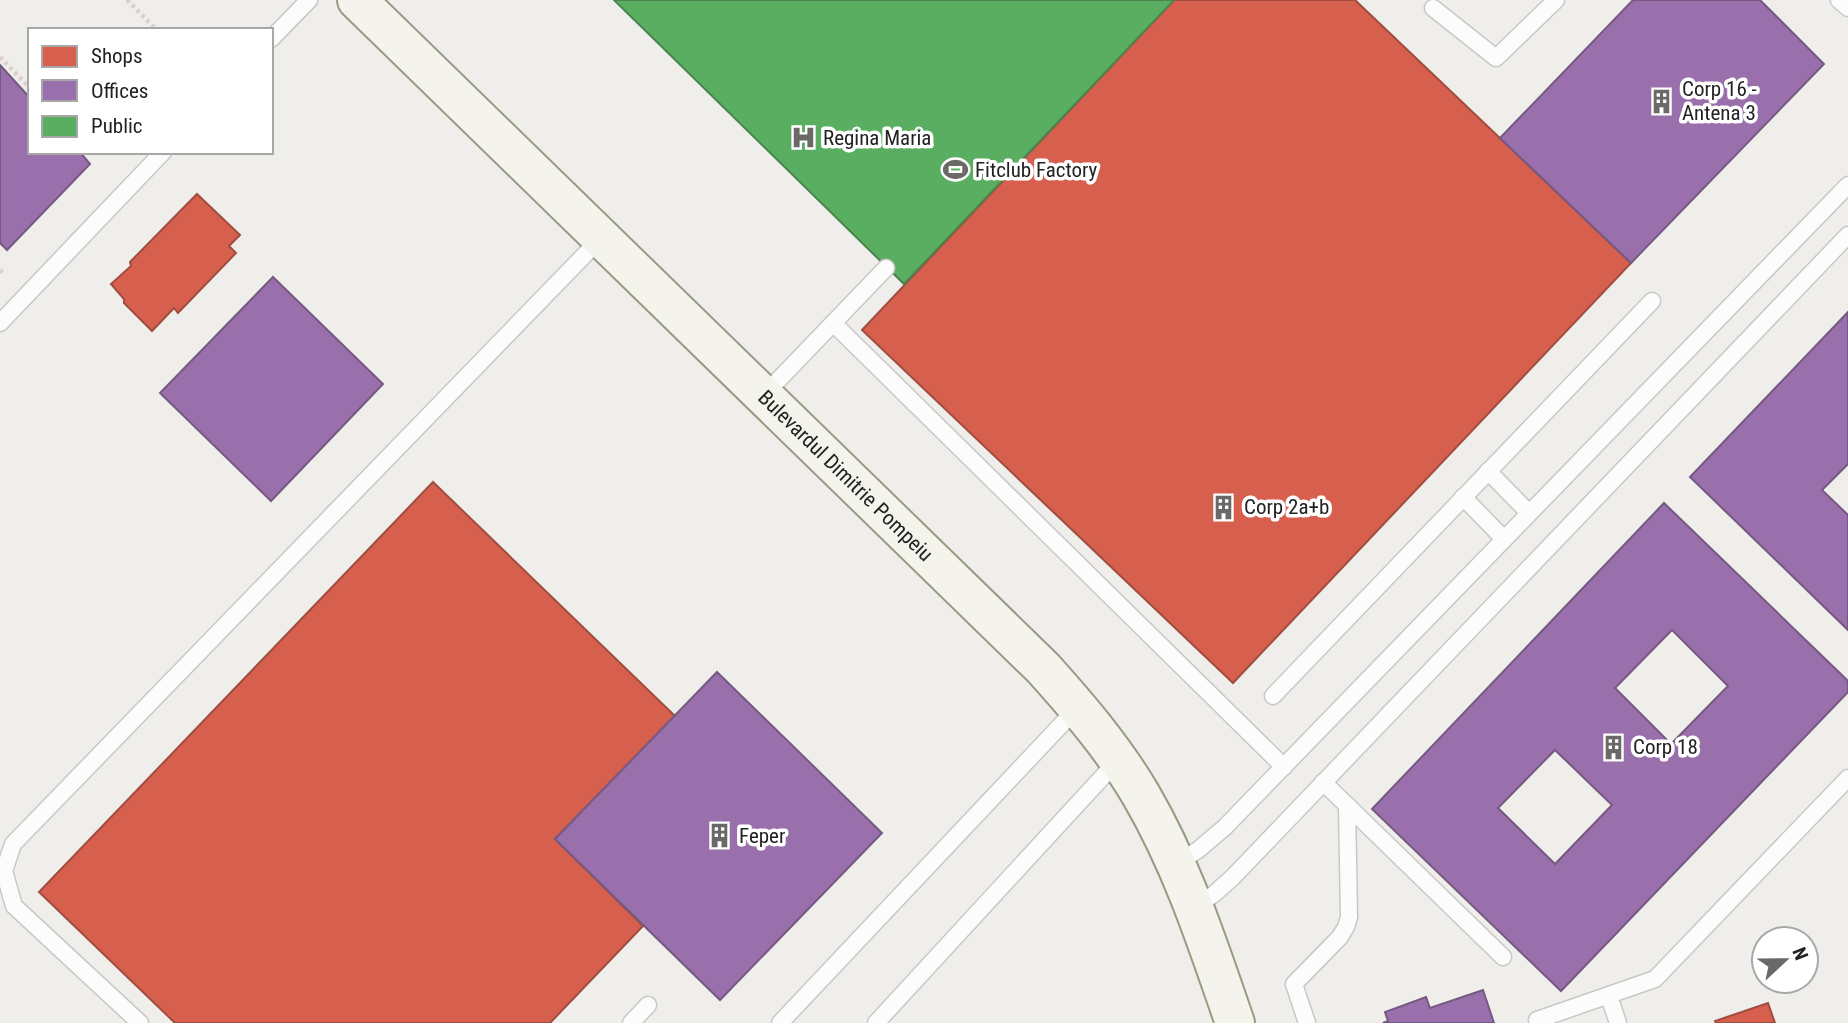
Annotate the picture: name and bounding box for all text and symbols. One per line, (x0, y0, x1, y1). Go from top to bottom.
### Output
legend (28, 28, 273, 154)
text: Shops (91, 44, 143, 68)
place label: Corp 16 - Antena 3 (1682, 77, 1757, 125)
text: Offices (91, 79, 148, 103)
building icon: Corp 16 - Antena 3 (1648, 87, 1676, 115)
text: Public (91, 114, 143, 138)
hospital icon: Regina Maria (789, 124, 817, 152)
place label: Regina Maria (823, 126, 931, 150)
sports icon: Fitclub Factory (941, 156, 969, 184)
place label: Fitclub Factory (975, 158, 1098, 182)
street label: Bulevardul Dimitrie Pompeiu (753, 386, 938, 566)
building icon: Corp 2a+b (1210, 493, 1238, 521)
place label: Corp 2a+b (1244, 495, 1329, 519)
building icon: Corp 18 (1599, 733, 1627, 761)
place label: Corp 18 (1633, 735, 1698, 759)
building icon: Feper (705, 822, 733, 850)
place label: Feper (739, 824, 785, 848)
north arrow (1750, 925, 1820, 995)
text: N (1787, 944, 1813, 964)

